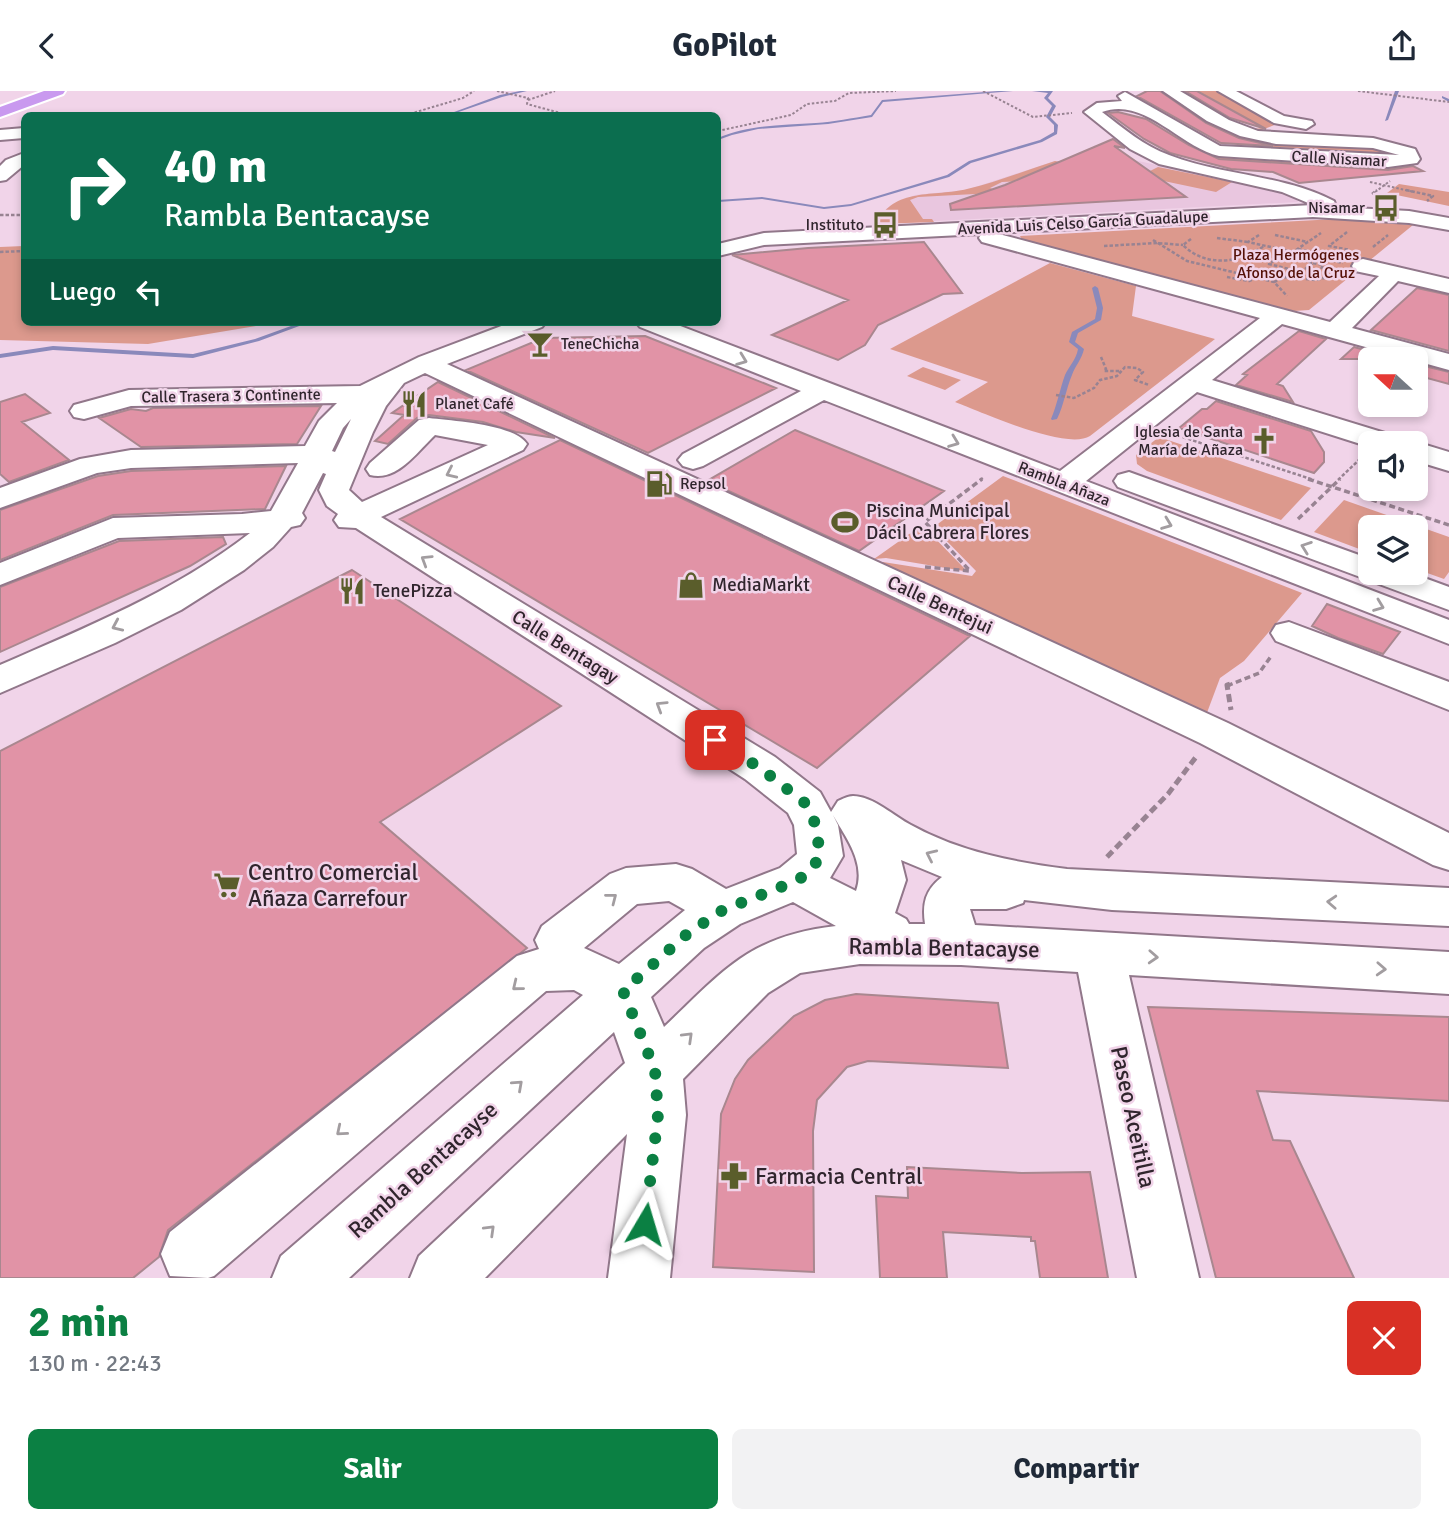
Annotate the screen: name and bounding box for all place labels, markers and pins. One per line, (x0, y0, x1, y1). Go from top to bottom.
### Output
bus stop icon: Nisamar (1371, 193, 1401, 223)
place label: Nisamar (1308, 198, 1365, 218)
bus stop icon: Instituto (870, 210, 900, 240)
place label: Instituto (805, 215, 864, 235)
bar icon: TeneChicha (525, 329, 555, 359)
place label: TeneChicha (561, 334, 639, 354)
restaurant icon: Planet Café (399, 389, 429, 419)
place label: Planet Café (435, 394, 514, 414)
place label: Iglesia de Santa María de Añaza (1135, 422, 1243, 460)
church icon: Iglesia de Santa María de Añaza (1249, 426, 1279, 456)
fuel station icon: Repsol (644, 469, 674, 499)
place label: Repsol (680, 474, 726, 494)
place label: Piscina Municipal Dácil Cabrera Flores (866, 499, 1029, 545)
sports icon: Piscina Municipal Dácil Cabrera Flores (830, 507, 860, 537)
shop icon: MediaMarkt (676, 570, 706, 600)
place label: MediaMarkt (712, 573, 810, 597)
restaurant icon: TenePizza (337, 576, 367, 606)
place label: TenePizza (373, 579, 453, 603)
pin (685, 710, 745, 770)
place label: Centro Comercial Añaza Carrefour (248, 858, 418, 913)
supermarket icon: Centro Comercial Añaza Carrefour (212, 870, 242, 900)
pharmacy icon: Farmacia Central (719, 1161, 749, 1191)
place label: Farmacia Central (755, 1162, 923, 1191)

